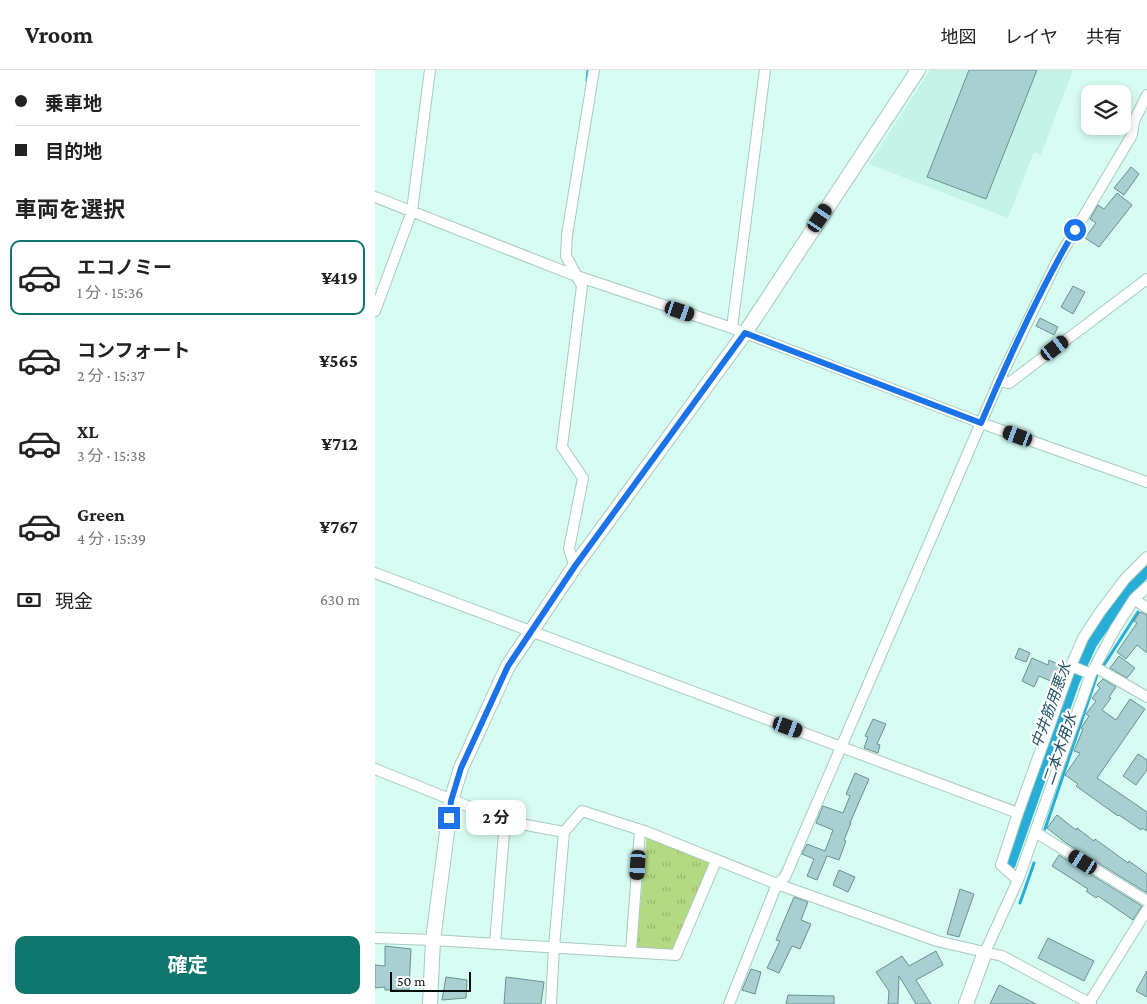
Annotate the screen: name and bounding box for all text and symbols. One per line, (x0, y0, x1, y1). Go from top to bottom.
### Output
text: Vroom (25, 21, 93, 48)
text: 地図 (941, 27, 977, 47)
text: レイヤ (1005, 27, 1058, 47)
text: 共有 (1086, 27, 1122, 47)
map controls (1081, 85, 1131, 135)
button: layers (1081, 85, 1131, 135)
text: 乗車地 (45, 93, 102, 114)
text: 目的地 (45, 141, 102, 162)
text: 車両を選択 (15, 197, 125, 222)
car (805, 201, 834, 235)
route start (1064, 219, 1086, 241)
icon: car (17, 255, 62, 300)
text: エコノミー (77, 257, 172, 278)
text: ¥419 (321, 267, 358, 288)
text: 1 分 · 15:36 (77, 284, 143, 301)
car (663, 299, 696, 323)
car (1038, 333, 1071, 363)
icon: car (17, 338, 62, 383)
text: コンフォート (77, 340, 190, 361)
text: ¥565 (319, 350, 358, 371)
text: 2 分 · 15:37 (77, 367, 145, 384)
icon: car (17, 421, 62, 466)
text: XL (77, 421, 99, 442)
car (1001, 424, 1034, 448)
text: ¥712 (321, 433, 358, 454)
text: 3 分 · 15:38 (77, 447, 146, 464)
icon: car (17, 504, 62, 549)
text: Green (77, 504, 125, 525)
text: ¥767 (319, 516, 358, 537)
text: 4 分 · 15:39 (77, 530, 146, 547)
icon: cash (15, 586, 43, 614)
text: 現金 (55, 591, 93, 612)
text: 630 m (320, 591, 360, 608)
water label: 中井筋用悪水 (1028, 658, 1075, 750)
water label: 二本木用水 (1040, 709, 1080, 787)
car (771, 715, 804, 739)
callout: 2 分 (467, 800, 527, 836)
route end (438, 807, 460, 829)
text: 2 分 (482, 809, 510, 826)
car (1066, 848, 1099, 876)
car (629, 850, 646, 880)
button: 確定 (15, 936, 360, 994)
scale bar (390, 969, 471, 992)
text: 50 m (397, 973, 425, 989)

